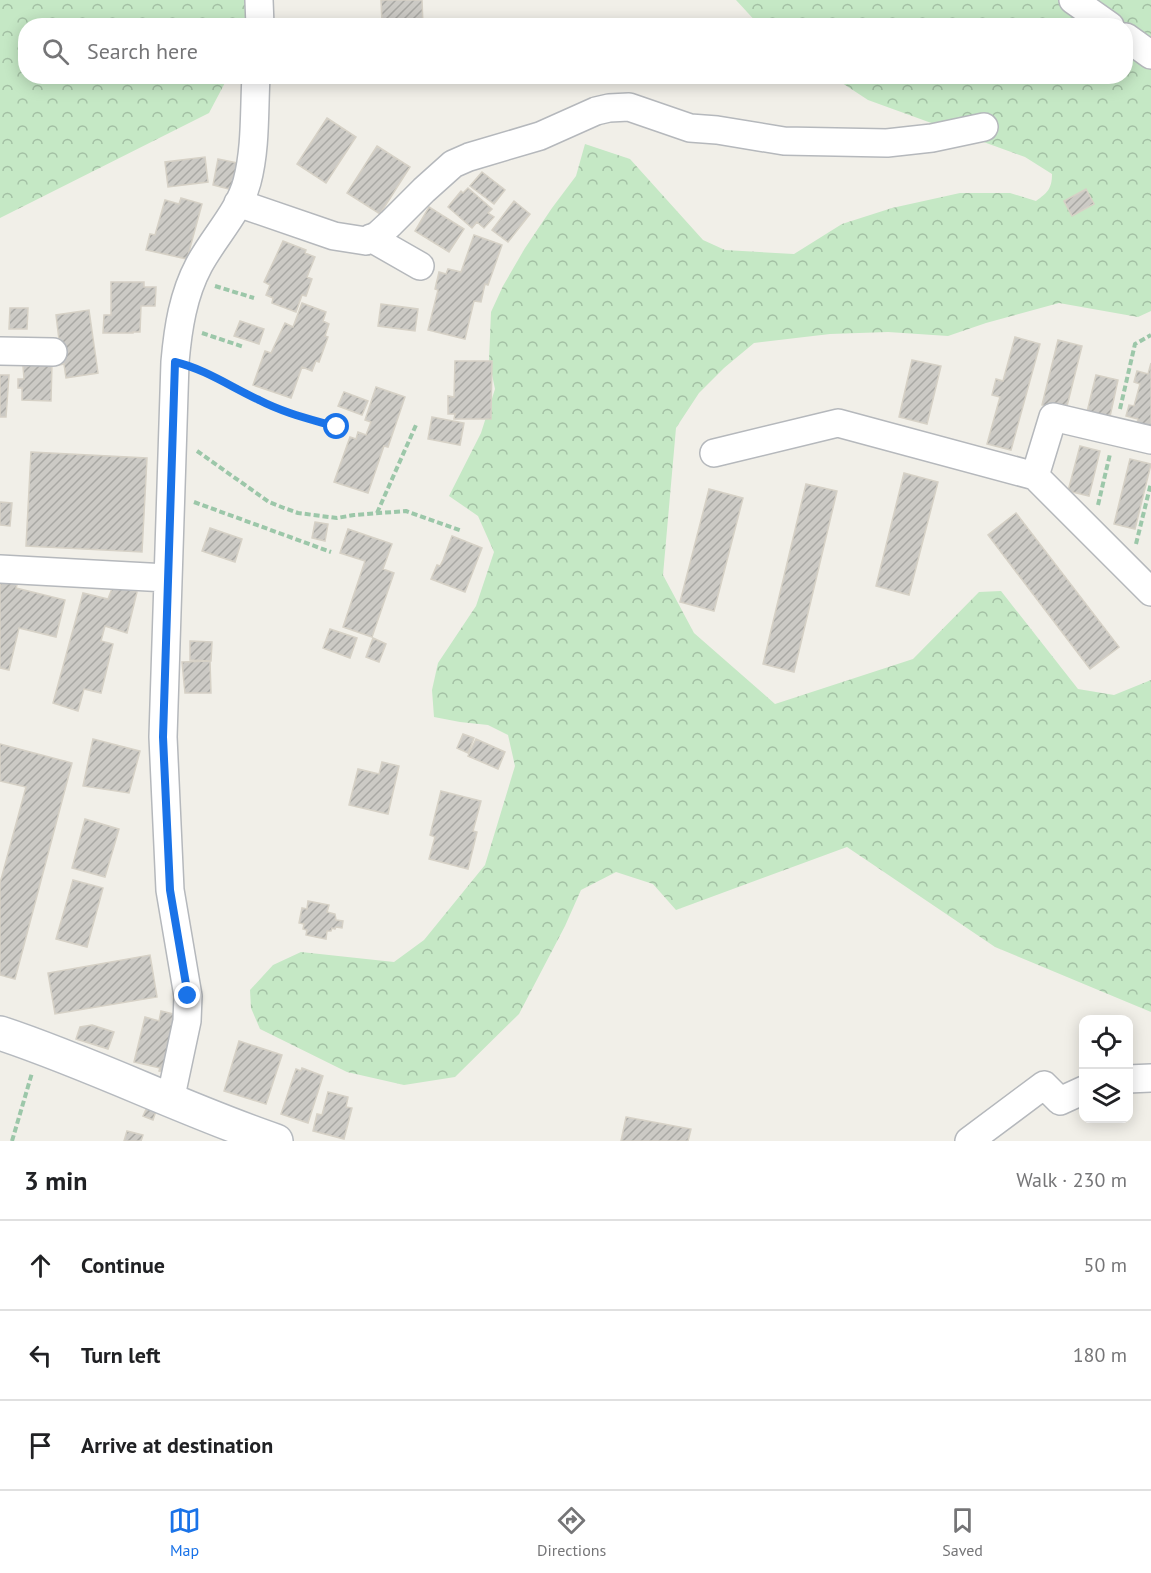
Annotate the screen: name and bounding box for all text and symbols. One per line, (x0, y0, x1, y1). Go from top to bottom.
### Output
search box (18, 18, 1133, 84)
icon: search (39, 35, 72, 68)
text: Search here (87, 37, 198, 65)
route start (323, 413, 349, 439)
route end (174, 982, 200, 1008)
map controls (1079, 1015, 1133, 1123)
button: locate (1079, 1015, 1133, 1069)
button: layers (1079, 1069, 1133, 1123)
text: 3 min (24, 1164, 87, 1197)
text: Walk · 230 m (1016, 1167, 1127, 1193)
icon: ahead (24, 1249, 57, 1282)
text: Continue (81, 1251, 165, 1279)
text: 50 m (1084, 1252, 1127, 1278)
icon: left (24, 1339, 57, 1372)
text: Turn left (81, 1341, 161, 1369)
text: 180 m (1073, 1342, 1127, 1368)
icon: arrive (24, 1429, 57, 1462)
text: Arrive at destination (81, 1431, 273, 1459)
tab: Map (168, 1504, 201, 1560)
tab: Directions (537, 1504, 606, 1560)
tab: Saved (942, 1504, 983, 1560)

